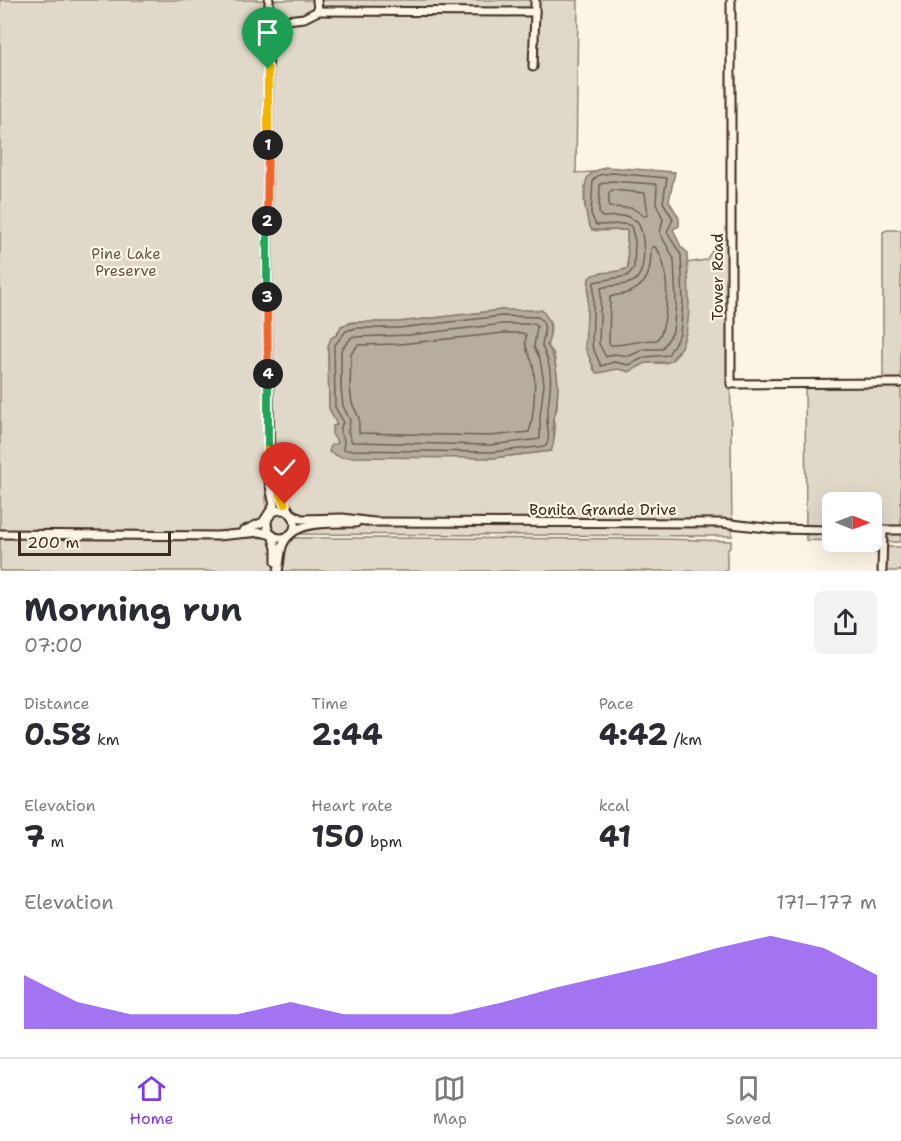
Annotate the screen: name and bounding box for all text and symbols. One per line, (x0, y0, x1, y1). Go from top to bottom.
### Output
pin (242, 7, 293, 69)
icon: arrive (251, 16, 284, 49)
pin: 1 (253, 130, 283, 160)
text: 1 (264, 134, 272, 155)
pin: 2 (252, 206, 282, 236)
text: 2 (261, 210, 273, 231)
street label: Tower Road (708, 233, 728, 321)
park label: Pine Lake Preserve (91, 244, 161, 281)
pin: 3 (252, 282, 282, 312)
text: 3 (261, 286, 273, 307)
pin: 4 (253, 359, 283, 389)
text: 4 (262, 363, 274, 384)
pin (259, 442, 310, 504)
icon: check (268, 451, 301, 484)
north arrow (822, 492, 882, 552)
map controls (822, 492, 882, 552)
street label: Bonita Grande Drive (529, 500, 677, 520)
scale bar (18, 529, 171, 556)
text: 200 m (27, 532, 79, 553)
text: Morning run (24, 587, 242, 632)
button: share (814, 591, 877, 654)
text: 07:00 (24, 632, 83, 658)
text: Distance (24, 693, 90, 714)
text: Time (311, 693, 348, 714)
text: Pace (599, 693, 634, 714)
text: 0.58 (24, 714, 91, 755)
text: 2:44 (311, 714, 383, 755)
text: 4:42 (599, 714, 668, 755)
text: km (91, 729, 120, 750)
text: /km (668, 729, 702, 750)
text: Elevation (24, 795, 96, 816)
text: Heart rate (311, 795, 393, 816)
text: kcal (599, 795, 630, 816)
text: 7 (24, 816, 45, 857)
text: 150 (311, 816, 365, 857)
text: 41 (599, 816, 631, 857)
text: m (45, 831, 64, 852)
text: bpm (365, 831, 402, 852)
text: Elevation (24, 889, 114, 915)
text: 171–177 m (776, 889, 877, 915)
tab: Home (130, 1072, 174, 1129)
tab: Map (433, 1072, 467, 1129)
tab: Saved (726, 1072, 771, 1129)

